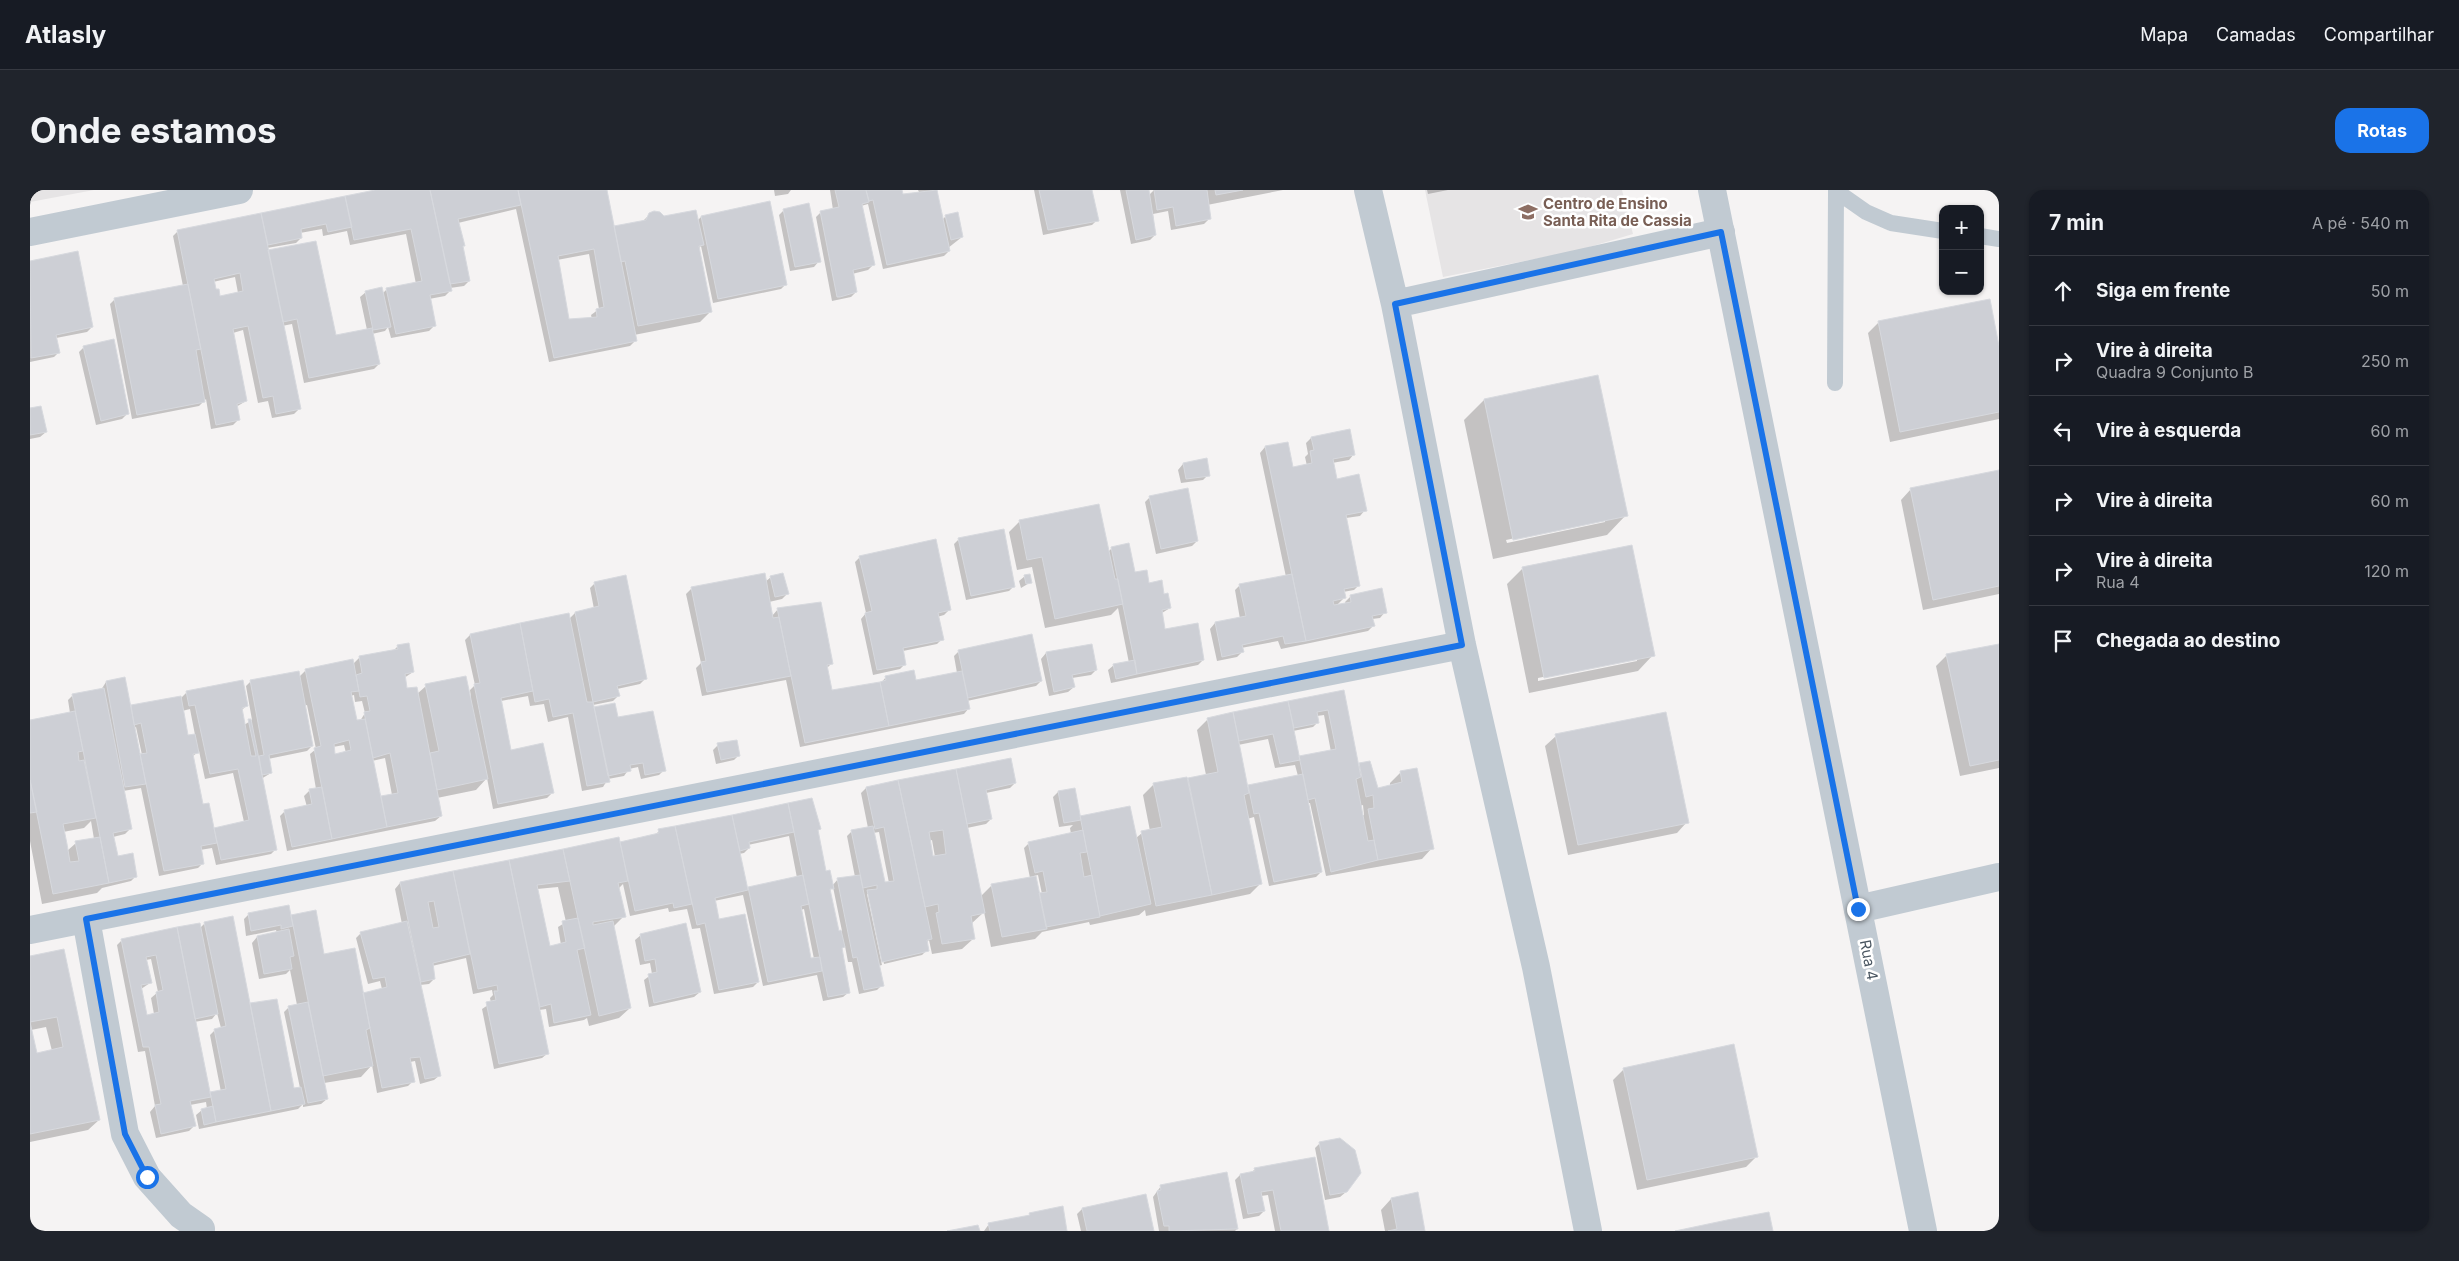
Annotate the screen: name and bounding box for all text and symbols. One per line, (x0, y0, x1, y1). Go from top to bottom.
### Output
text: Atlasly (25, 20, 106, 49)
text: Mapa (2140, 24, 2188, 45)
text: Camadas (2216, 24, 2296, 45)
text: Compartilhar (2324, 24, 2434, 45)
button: Rotas (2335, 108, 2429, 153)
text: Onde estamos (30, 109, 277, 151)
place label: Centro de Ensino Santa Rita de Cassia (1543, 194, 1692, 230)
school or university icon: Centro de Ensino Santa Rita de Cassia (1517, 201, 1539, 223)
map controls (1939, 205, 1984, 295)
button: + (1939, 205, 1984, 250)
text: 7 min (2049, 210, 2104, 235)
text: A pé · 540 m (2312, 213, 2409, 233)
button: − (1939, 250, 1984, 295)
icon: ahead (2049, 277, 2077, 305)
text: Siga em frente (2096, 279, 2230, 302)
text: 50 m (2371, 281, 2409, 301)
text: Vire à direita (2096, 339, 2213, 362)
icon: right (2049, 347, 2077, 375)
text: 250 m (2361, 351, 2409, 371)
text: Quadra 9 Conjunto B (2096, 362, 2254, 382)
icon: left (2049, 417, 2077, 445)
text: Vire à esquerda (2096, 419, 2241, 442)
text: 60 m (2370, 421, 2409, 441)
icon: right (2049, 487, 2077, 515)
text: Vire à direita (2096, 489, 2213, 512)
text: 60 m (2370, 491, 2409, 511)
text: Vire à direita (2096, 549, 2213, 572)
icon: right (2049, 557, 2077, 585)
text: 120 m (2364, 561, 2409, 581)
text: Rua 4 (2096, 572, 2140, 592)
icon: arrive (2049, 627, 2077, 655)
text: Chegada ao destino (2096, 629, 2280, 652)
route end (1847, 898, 1870, 921)
street label: Rua 4 (1856, 938, 1882, 982)
route start (136, 1166, 159, 1189)

